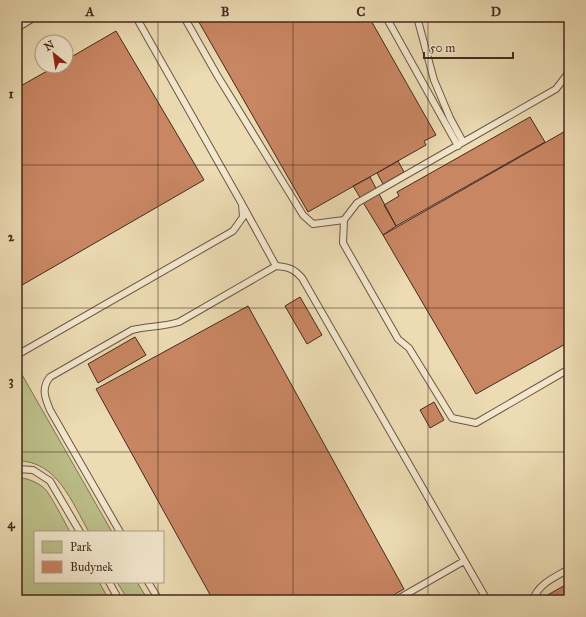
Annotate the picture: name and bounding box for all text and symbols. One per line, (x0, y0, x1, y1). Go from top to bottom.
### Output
text: A (85, 4, 95, 20)
text: B (221, 4, 230, 20)
text: C (357, 4, 366, 20)
text: D (491, 4, 501, 20)
north arrow (34, 34, 74, 74)
scale bar (424, 34, 513, 60)
text: N (42, 37, 57, 54)
text: 50 m (430, 41, 455, 55)
text: 1 (8, 86, 14, 102)
text: 2 (8, 229, 15, 245)
text: 3 (8, 373, 14, 389)
text: 4 (7, 516, 15, 532)
legend (34, 531, 164, 583)
text: Park (70, 540, 92, 554)
text: Budynek (70, 560, 113, 574)

